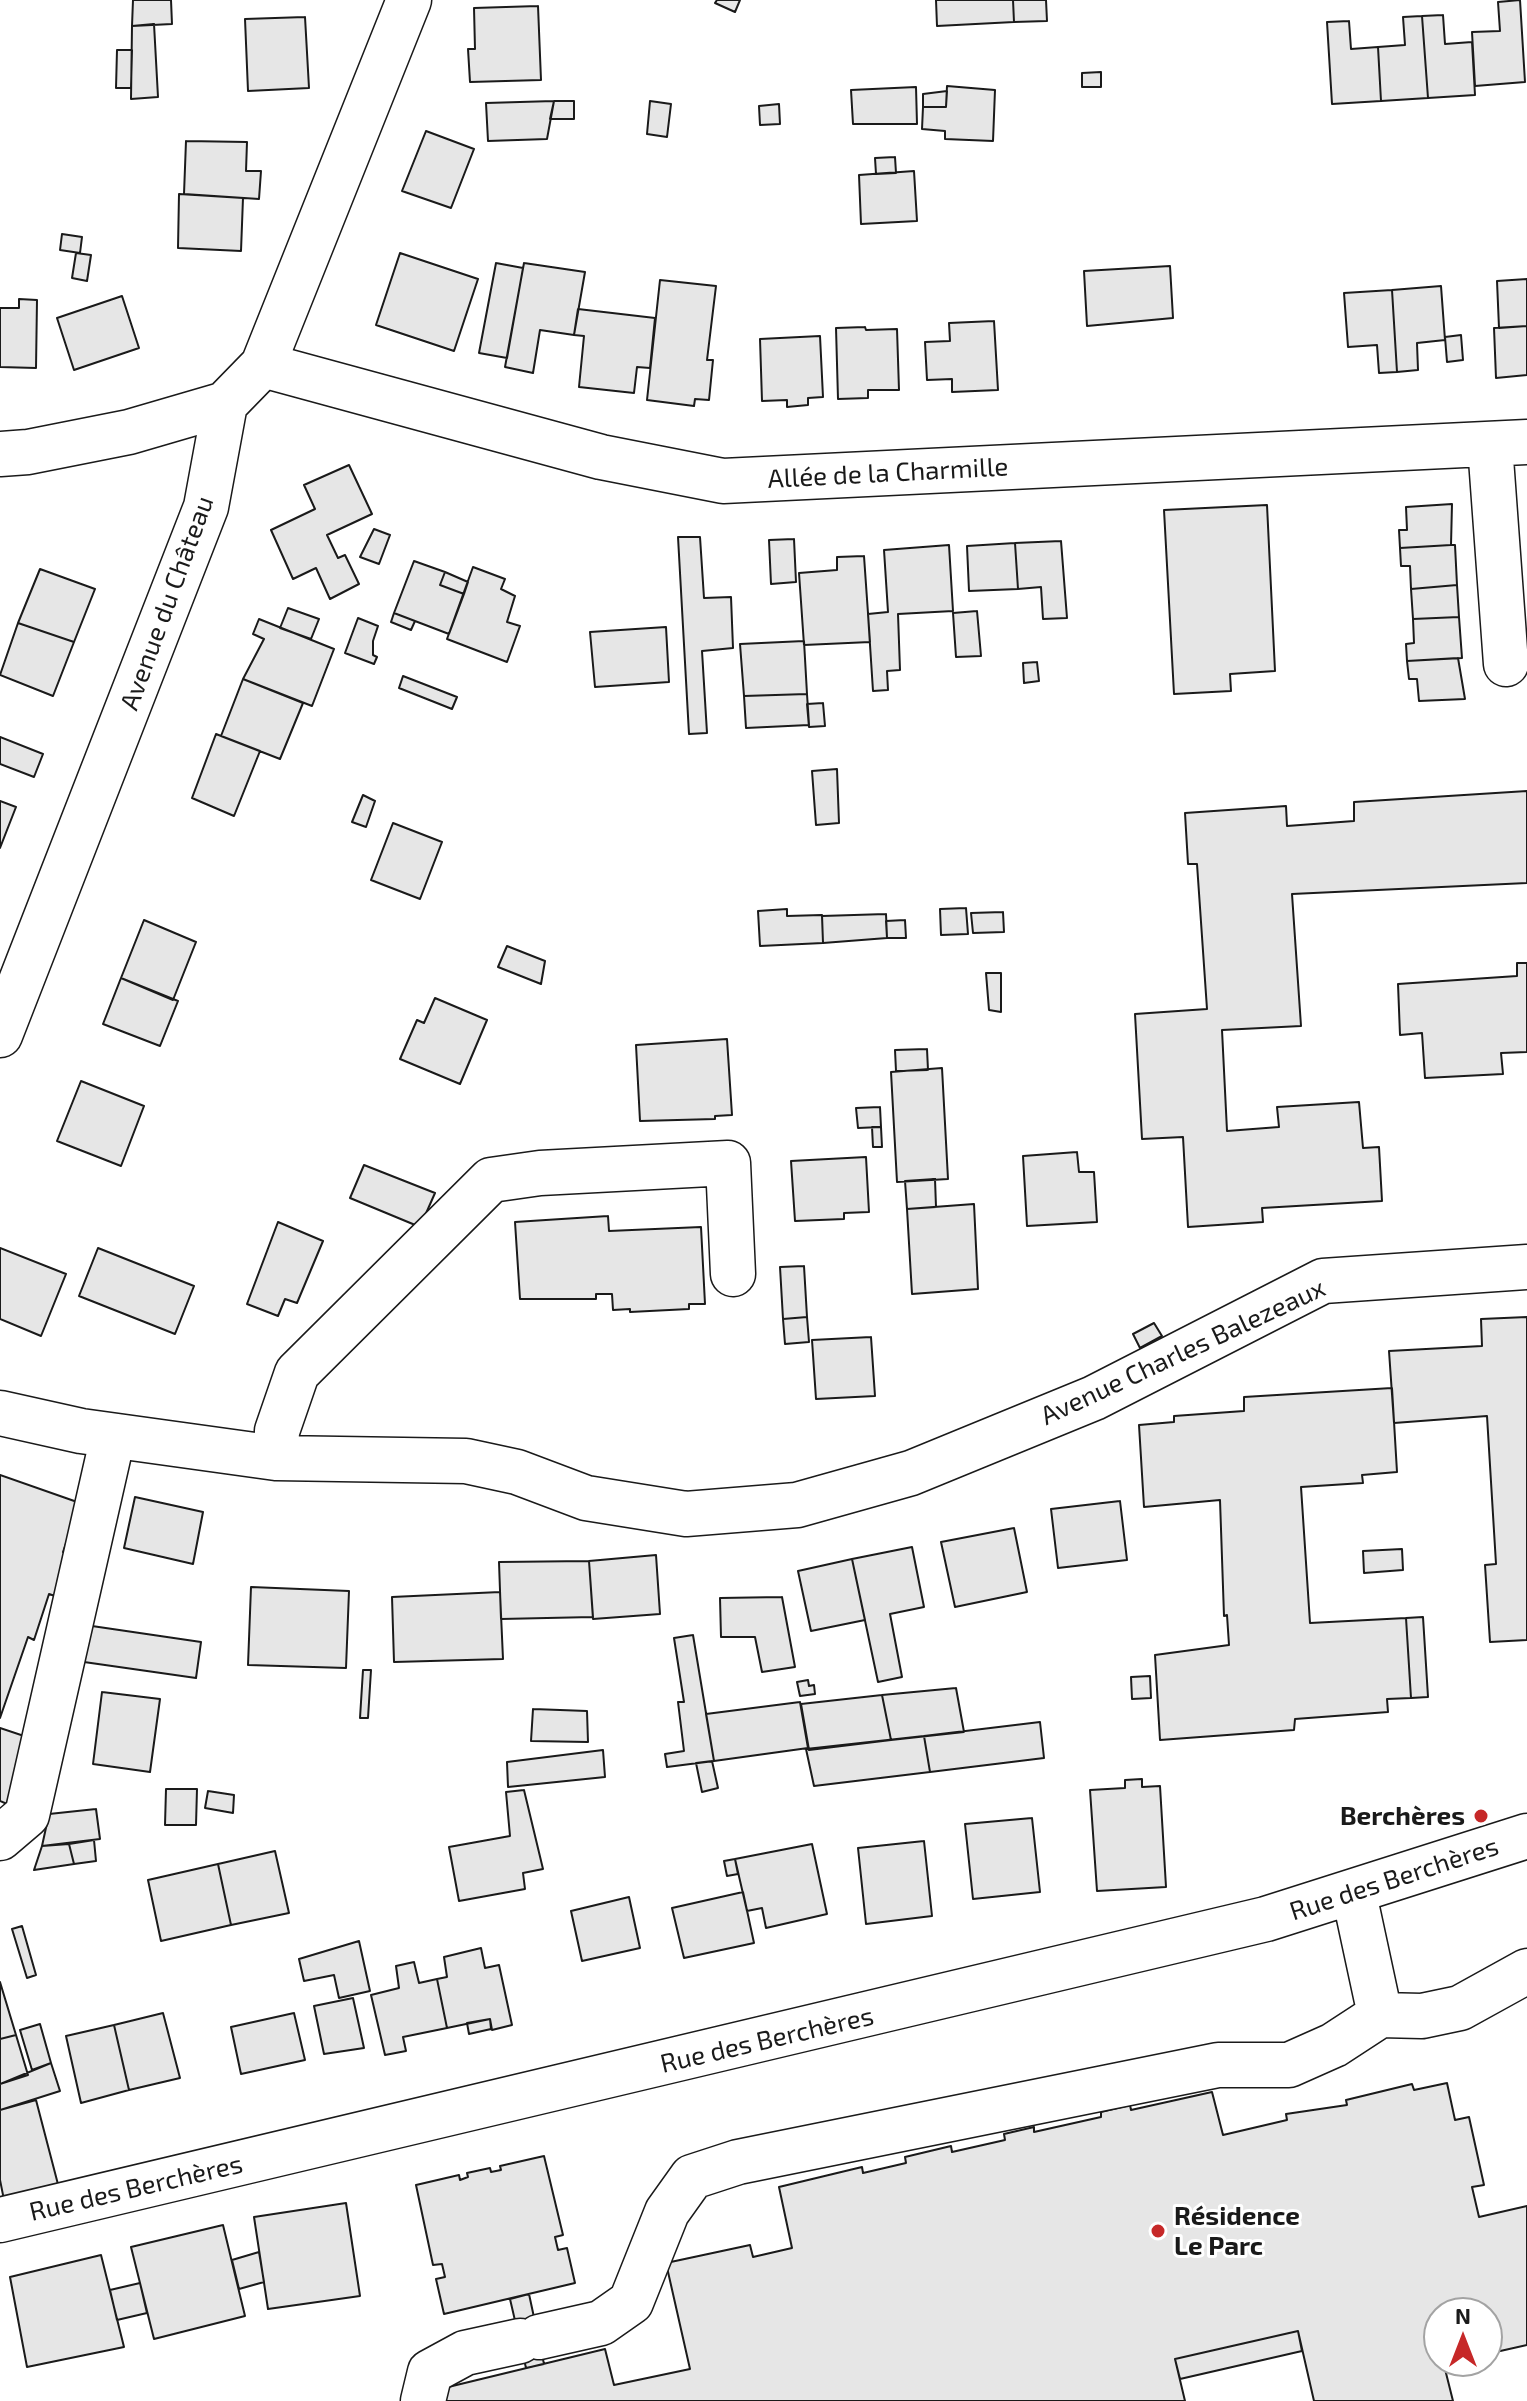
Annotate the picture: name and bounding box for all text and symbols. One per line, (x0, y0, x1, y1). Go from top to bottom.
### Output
street label: Allée de la Charmille (767, 451, 1009, 495)
street label: Avenue du Château (114, 492, 220, 714)
street label: Avenue Charles Balezeaux (1036, 1272, 1330, 1432)
place label: Berchères (1340, 1800, 1465, 1832)
marker: Berchères (1472, 1807, 1490, 1825)
street label: Rue des Berchères (1286, 1831, 1502, 1927)
street label: Rue des Berchères (657, 2000, 877, 2080)
street label: Rue des Berchères (26, 2148, 246, 2228)
place label: Résidence Le Parc (1174, 2200, 1300, 2262)
marker: Résidence Le Parc (1149, 2222, 1167, 2240)
north arrow (1423, 2297, 1503, 2377)
text: N (1455, 2302, 1471, 2328)

